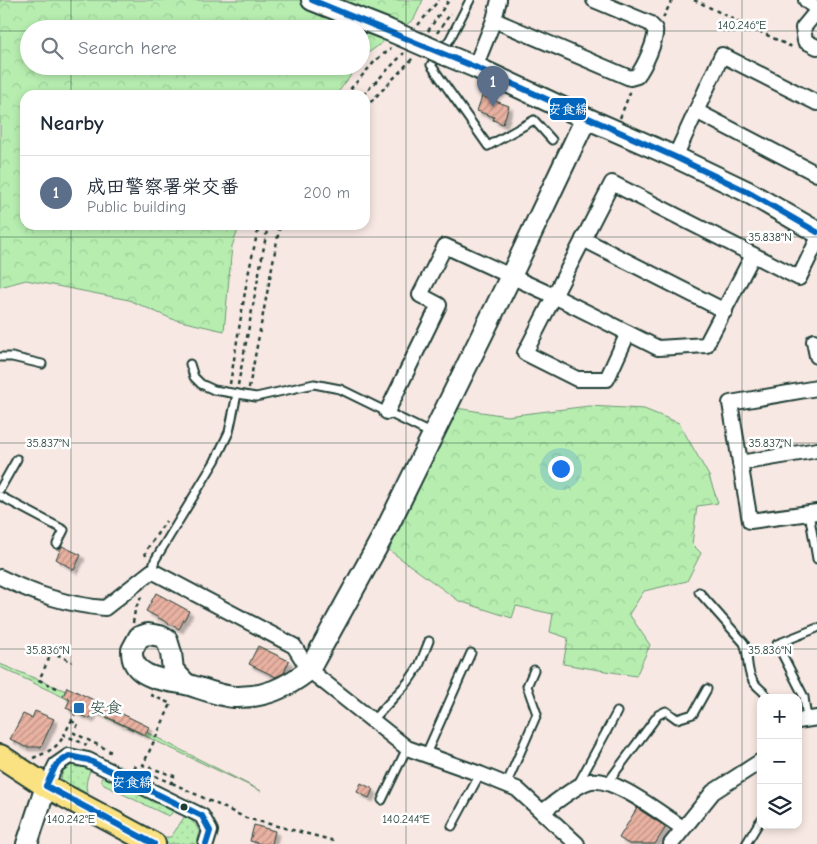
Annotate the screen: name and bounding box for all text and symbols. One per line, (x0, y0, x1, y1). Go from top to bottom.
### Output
text: 140.246°E (718, 18, 766, 32)
search box (20, 20, 370, 75)
icon: search (38, 34, 66, 62)
text: Search here (78, 37, 177, 59)
pin: 1 (477, 66, 509, 107)
line badge: 安食線 (549, 97, 587, 121)
text: 安食線 (547, 101, 589, 118)
text: Nearby (40, 111, 104, 135)
text: 成田警察署栄交番 (87, 176, 239, 198)
text: 1 (53, 184, 59, 202)
text: 200 m (304, 184, 350, 202)
text: Public building (87, 198, 186, 216)
text: 35.838°N (748, 230, 792, 244)
text: 35.837°N (26, 436, 70, 450)
text: 35.837°N (748, 436, 792, 450)
your location (548, 456, 574, 482)
text: 35.836°N (26, 643, 70, 657)
text: 35.836°N (748, 643, 792, 657)
map controls (757, 694, 802, 829)
button: + (757, 694, 802, 739)
place label: 安食 (90, 699, 122, 717)
marker: 安食 (72, 701, 86, 715)
button: − (757, 739, 802, 784)
line badge: 安食線 (113, 770, 152, 794)
text: 安食線 (111, 774, 153, 791)
button: layers (757, 784, 802, 829)
unlabelled marker (179, 802, 189, 812)
text: 140.242°E (47, 812, 95, 826)
text: 140.244°E (382, 812, 430, 826)

